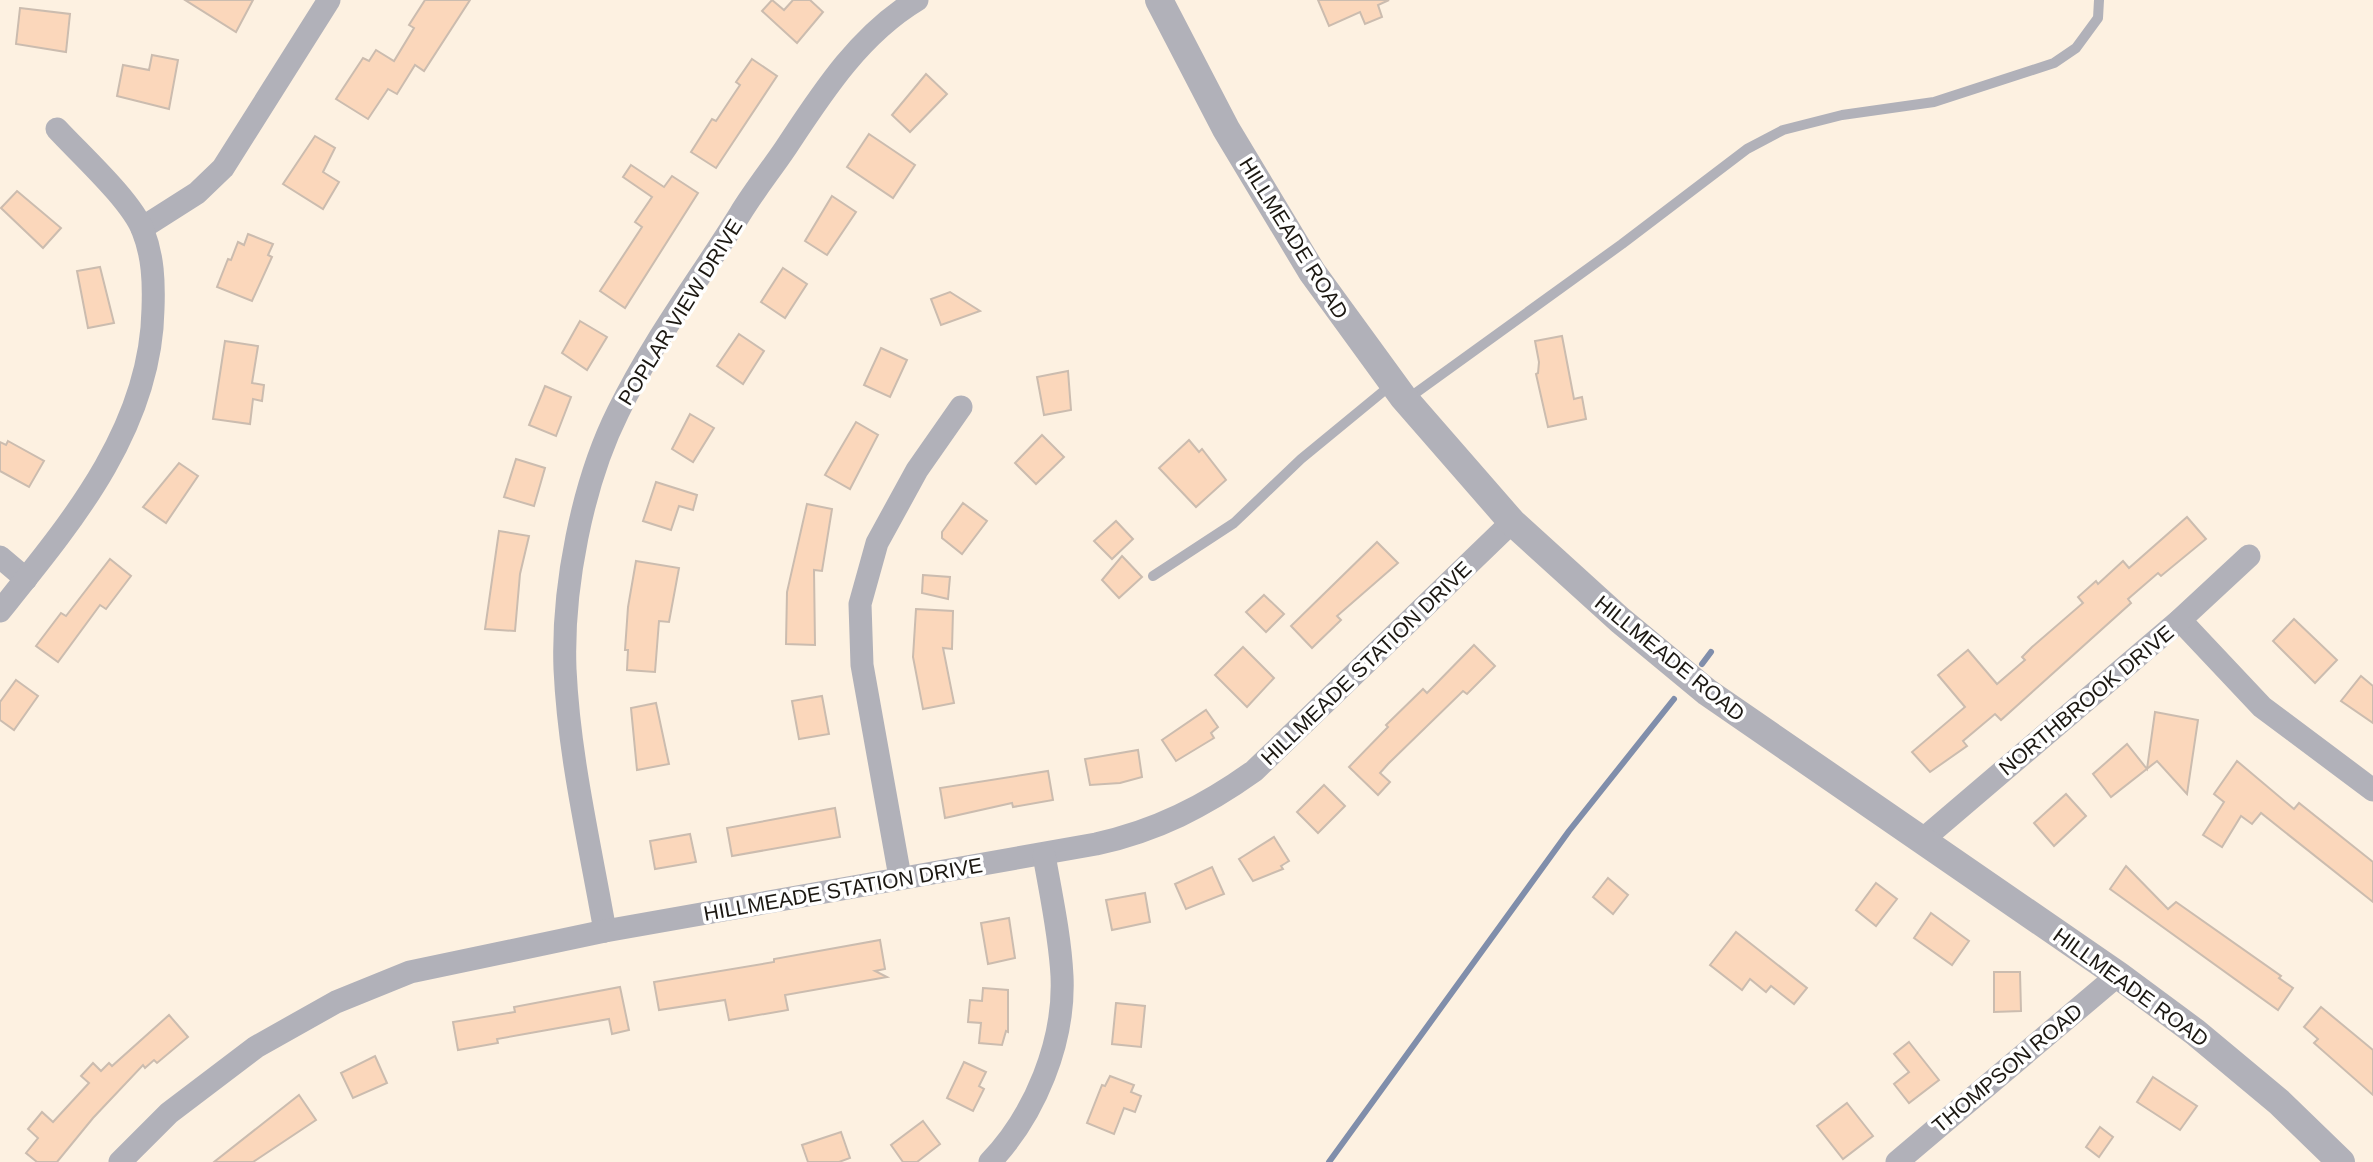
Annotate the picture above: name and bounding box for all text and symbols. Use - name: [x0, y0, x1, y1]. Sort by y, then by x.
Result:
- street label: HILLMEADE ROAD: [1235, 153, 1353, 323]
- street label: POPLAR VIEW DRIVE: [613, 215, 747, 409]
- street label: HILLMEADE STATION DRIVE: [1256, 557, 1476, 769]
- street label: HILLMEADE ROAD: [1591, 591, 1749, 725]
- street label: NORTHBROOK DRIVE: [1994, 620, 2178, 780]
- street label: HILLMEADE STATION DRIVE: [702, 853, 984, 925]
- street label: HILLMEADE ROAD: [2049, 923, 2213, 1051]
- street label: THOMPSON ROAD: [1928, 999, 2086, 1137]

